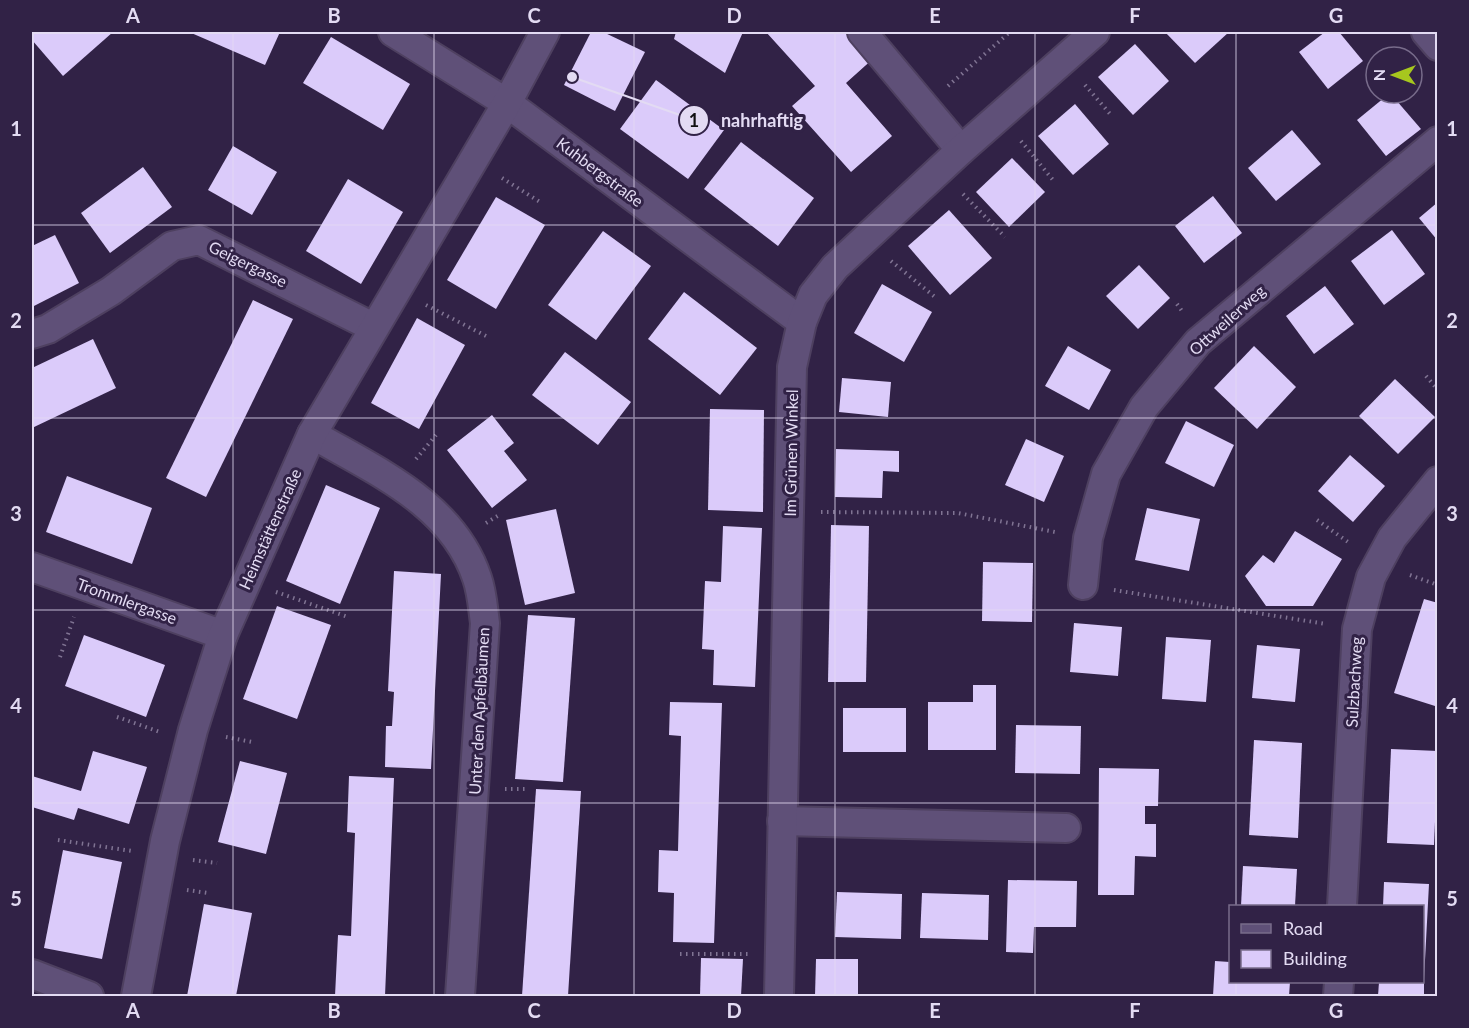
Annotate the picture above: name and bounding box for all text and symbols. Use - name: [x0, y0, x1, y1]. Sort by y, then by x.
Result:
- text: A: [125, 3, 140, 27]
- text: B: [327, 3, 341, 27]
- text: C: [527, 3, 541, 27]
- text: D: [726, 3, 742, 27]
- text: E: [929, 3, 941, 27]
- text: F: [1129, 3, 1141, 27]
- text: G: [1329, 3, 1343, 27]
- north arrow: [1364, 45, 1424, 105]
- text: N: [1369, 69, 1388, 81]
- callout: nahrhaftig: [679, 102, 815, 138]
- text: 1: [689, 109, 699, 131]
- text: nahrhaftig: [721, 109, 804, 131]
- text: 1: [10, 116, 22, 140]
- text: 1: [1446, 116, 1458, 140]
- street label: Kuhbergstraße: [553, 133, 647, 210]
- street label: Geigergasse: [206, 236, 290, 291]
- street label: Ottweilerweg: [1185, 281, 1269, 359]
- text: 2: [10, 308, 22, 332]
- text: 2: [1446, 308, 1458, 332]
- street label: Im Grünen Winkel: [780, 389, 801, 517]
- street label: Heimstättenstraße: [234, 465, 305, 592]
- text: 3: [10, 501, 22, 525]
- text: 3: [1446, 501, 1458, 525]
- street label: Trommlergasse: [75, 574, 180, 627]
- street label: Unter den Apfelbäumen: [465, 627, 492, 795]
- street label: Sulzbachweg: [1342, 636, 1365, 728]
- text: 4: [10, 693, 22, 717]
- text: 4: [1446, 693, 1458, 717]
- text: 5: [10, 886, 22, 910]
- text: 5: [1446, 886, 1458, 910]
- legend: [1229, 905, 1424, 983]
- text: Road: [1283, 917, 1323, 939]
- text: Building: [1283, 947, 1347, 969]
- text: A: [125, 998, 140, 1022]
- text: B: [327, 998, 341, 1022]
- text: C: [527, 998, 541, 1022]
- text: D: [726, 998, 742, 1022]
- text: E: [929, 998, 941, 1022]
- text: F: [1129, 998, 1141, 1022]
- text: G: [1329, 998, 1343, 1022]

